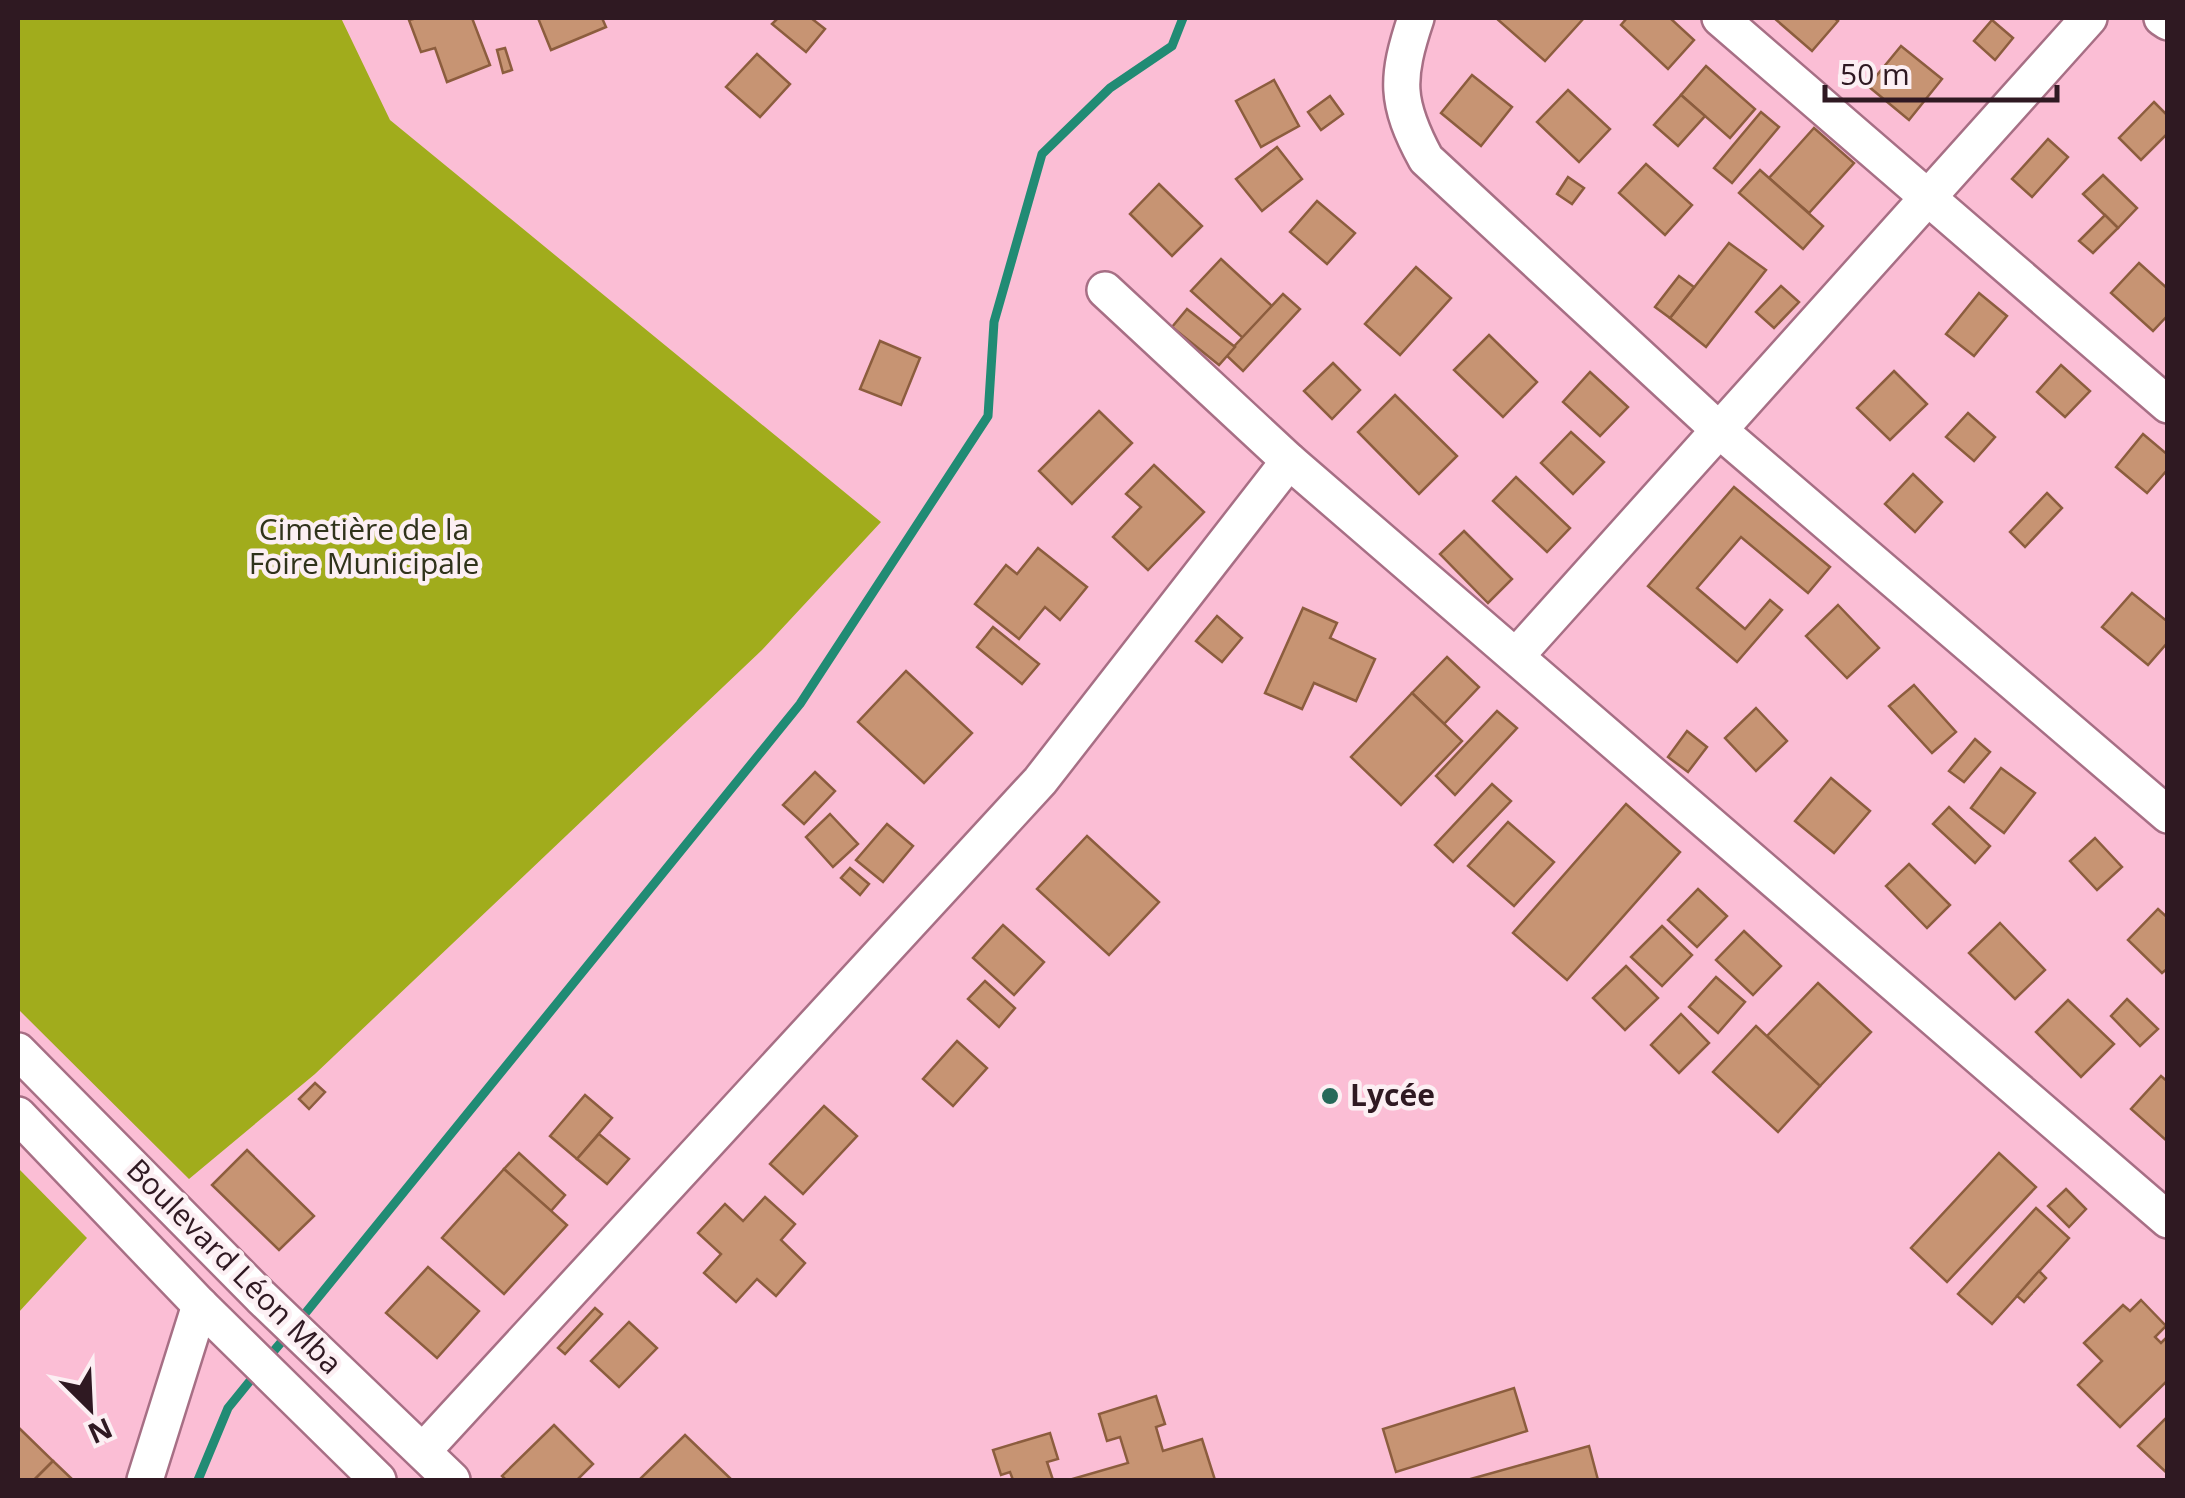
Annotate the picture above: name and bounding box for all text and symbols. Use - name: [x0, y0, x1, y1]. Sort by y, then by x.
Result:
- scale bar: [1825, 40, 2058, 102]
- text: 50 m: [1840, 53, 1910, 94]
- park label: Cimetière de la Foire Municipale: [249, 508, 479, 583]
- place label: Lycée: [1350, 1074, 1435, 1115]
- marker: Lycée: [1319, 1085, 1341, 1107]
- street label: Boulevard Léon Mba: [118, 1149, 352, 1383]
- north arrow: [40, 1358, 140, 1458]
- text: N: [82, 1410, 119, 1454]

